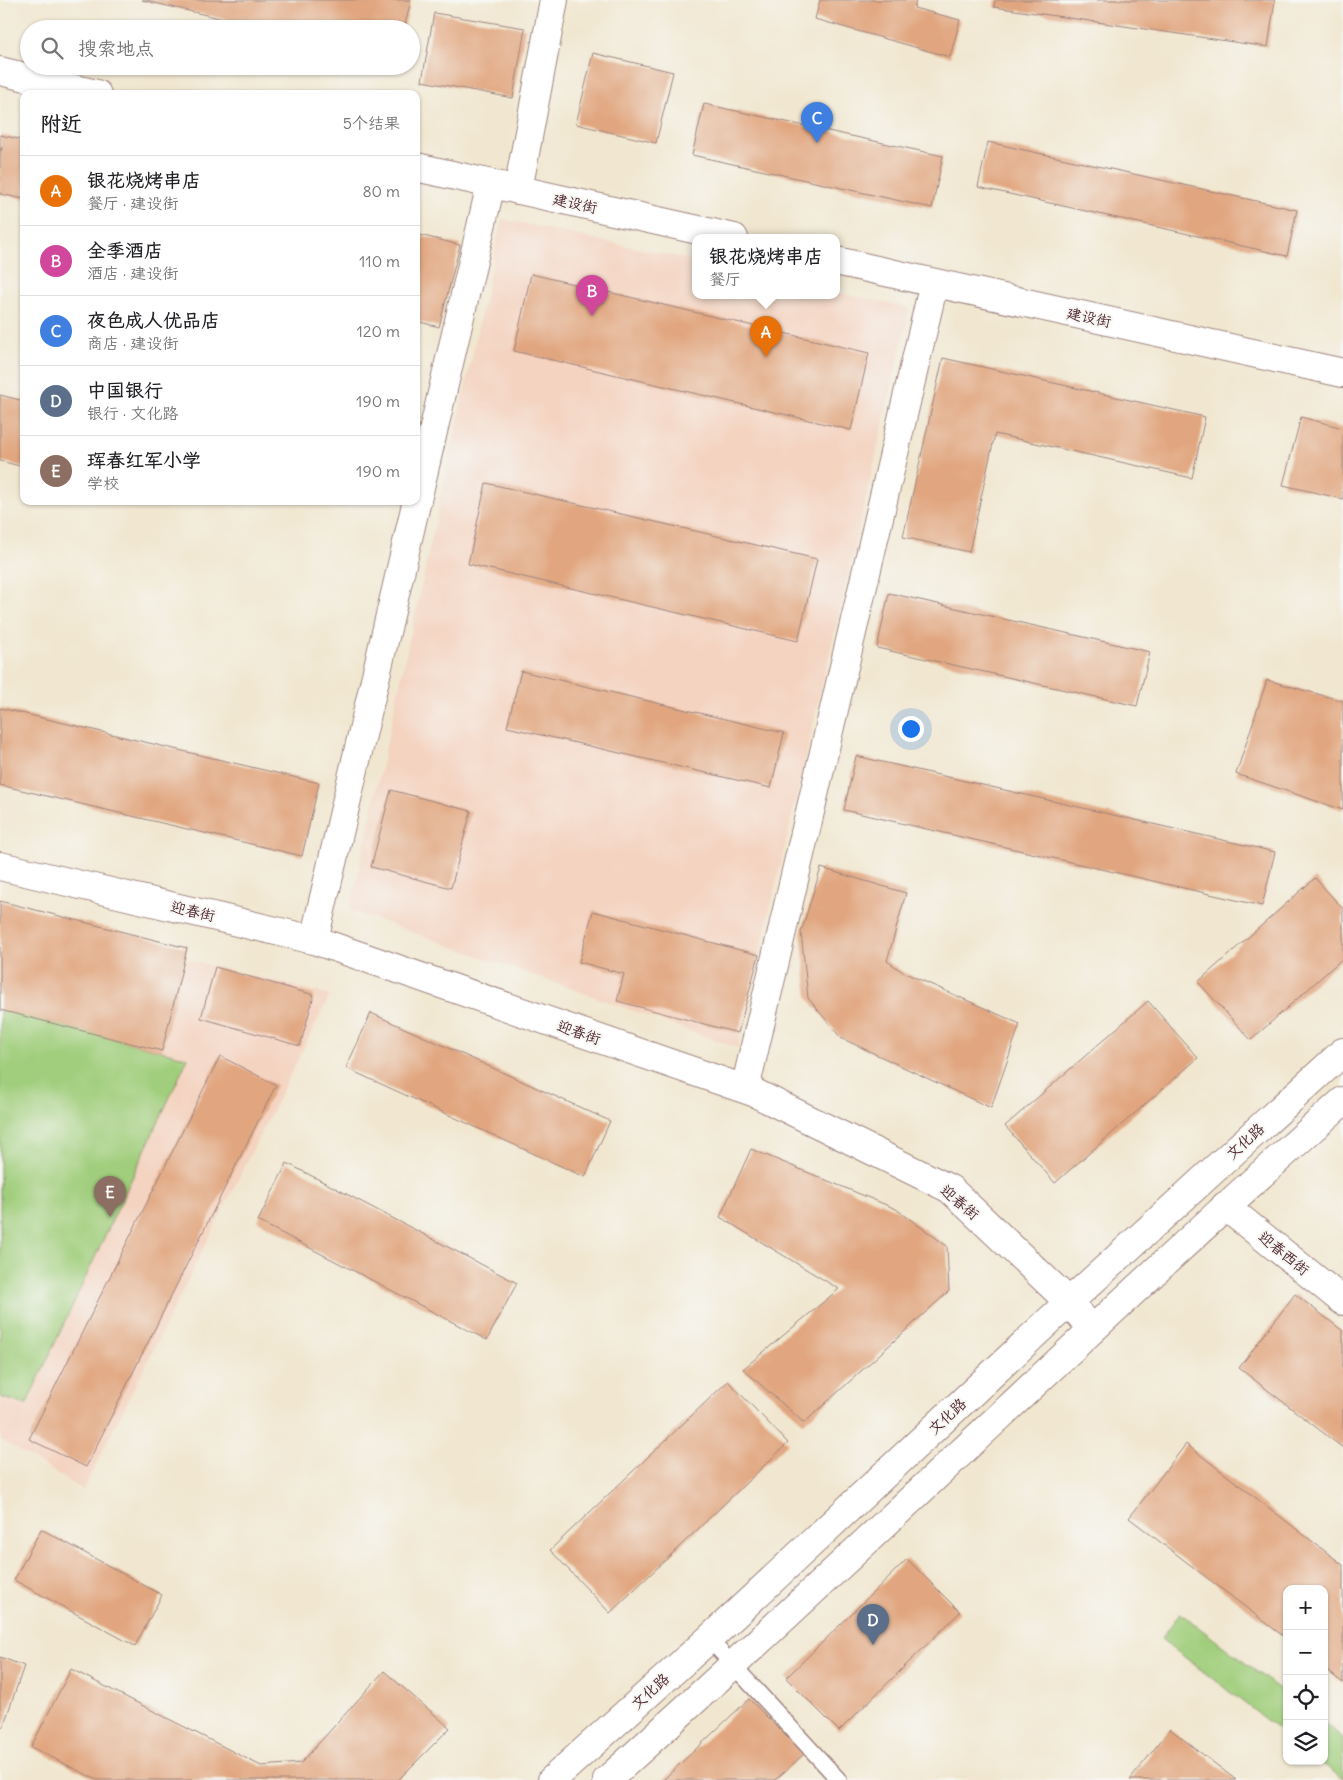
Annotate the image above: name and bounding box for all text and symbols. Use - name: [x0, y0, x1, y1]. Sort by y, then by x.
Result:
- search box: [20, 20, 420, 75]
- icon: search: [38, 34, 66, 62]
- text: 搜索地点: [78, 36, 154, 60]
- pin: C: [801, 102, 833, 143]
- text: 附近: [40, 110, 82, 137]
- text: 5个结果: [343, 113, 400, 133]
- text: 银花烧烤串店: [87, 168, 201, 192]
- text: A: [51, 181, 61, 201]
- text: 80 m: [362, 181, 400, 201]
- street label: 建设街: [551, 189, 599, 217]
- text: 餐厅 · 建设街: [87, 193, 178, 213]
- popup: [692, 234, 840, 299]
- text: 全季酒店: [87, 238, 163, 262]
- text: 银花烧烤串店: [709, 244, 823, 268]
- text: B: [51, 251, 61, 271]
- text: 110 m: [359, 251, 400, 271]
- text: 酒店 · 建设街: [87, 263, 178, 283]
- text: 餐厅: [709, 269, 741, 289]
- pin: B: [576, 275, 608, 316]
- street label: 建设街: [1065, 303, 1113, 331]
- text: 夜色成人优品店: [87, 308, 220, 332]
- pin: A: [750, 316, 782, 357]
- text: C: [51, 321, 61, 341]
- text: 120 m: [357, 321, 400, 341]
- text: 商店 · 建设街: [87, 333, 178, 353]
- text: 中国银行: [87, 378, 163, 402]
- text: D: [50, 391, 62, 411]
- text: 190 m: [356, 391, 400, 411]
- text: 银行 · 文化路: [87, 403, 178, 423]
- text: 珲春红军小学: [87, 448, 201, 472]
- text: E: [51, 461, 61, 481]
- text: 190 m: [356, 461, 400, 481]
- text: 学校: [87, 473, 119, 493]
- your location: [898, 716, 924, 742]
- street label: 迎春街: [169, 897, 217, 925]
- street label: 迎春街: [555, 1016, 603, 1048]
- street label: 文化路: [1222, 1119, 1268, 1163]
- pin: E: [94, 1176, 126, 1217]
- street label: 迎春街: [937, 1180, 983, 1224]
- street label: 迎春西街: [1255, 1227, 1313, 1279]
- street label: 文化路: [924, 1394, 970, 1438]
- map controls: [1283, 1585, 1328, 1765]
- button: +: [1283, 1585, 1328, 1630]
- pin: D: [857, 1604, 889, 1645]
- button: −: [1283, 1630, 1328, 1675]
- street label: 文化路: [627, 1669, 673, 1713]
- button: locate: [1283, 1675, 1328, 1720]
- button: layers: [1283, 1720, 1328, 1765]

